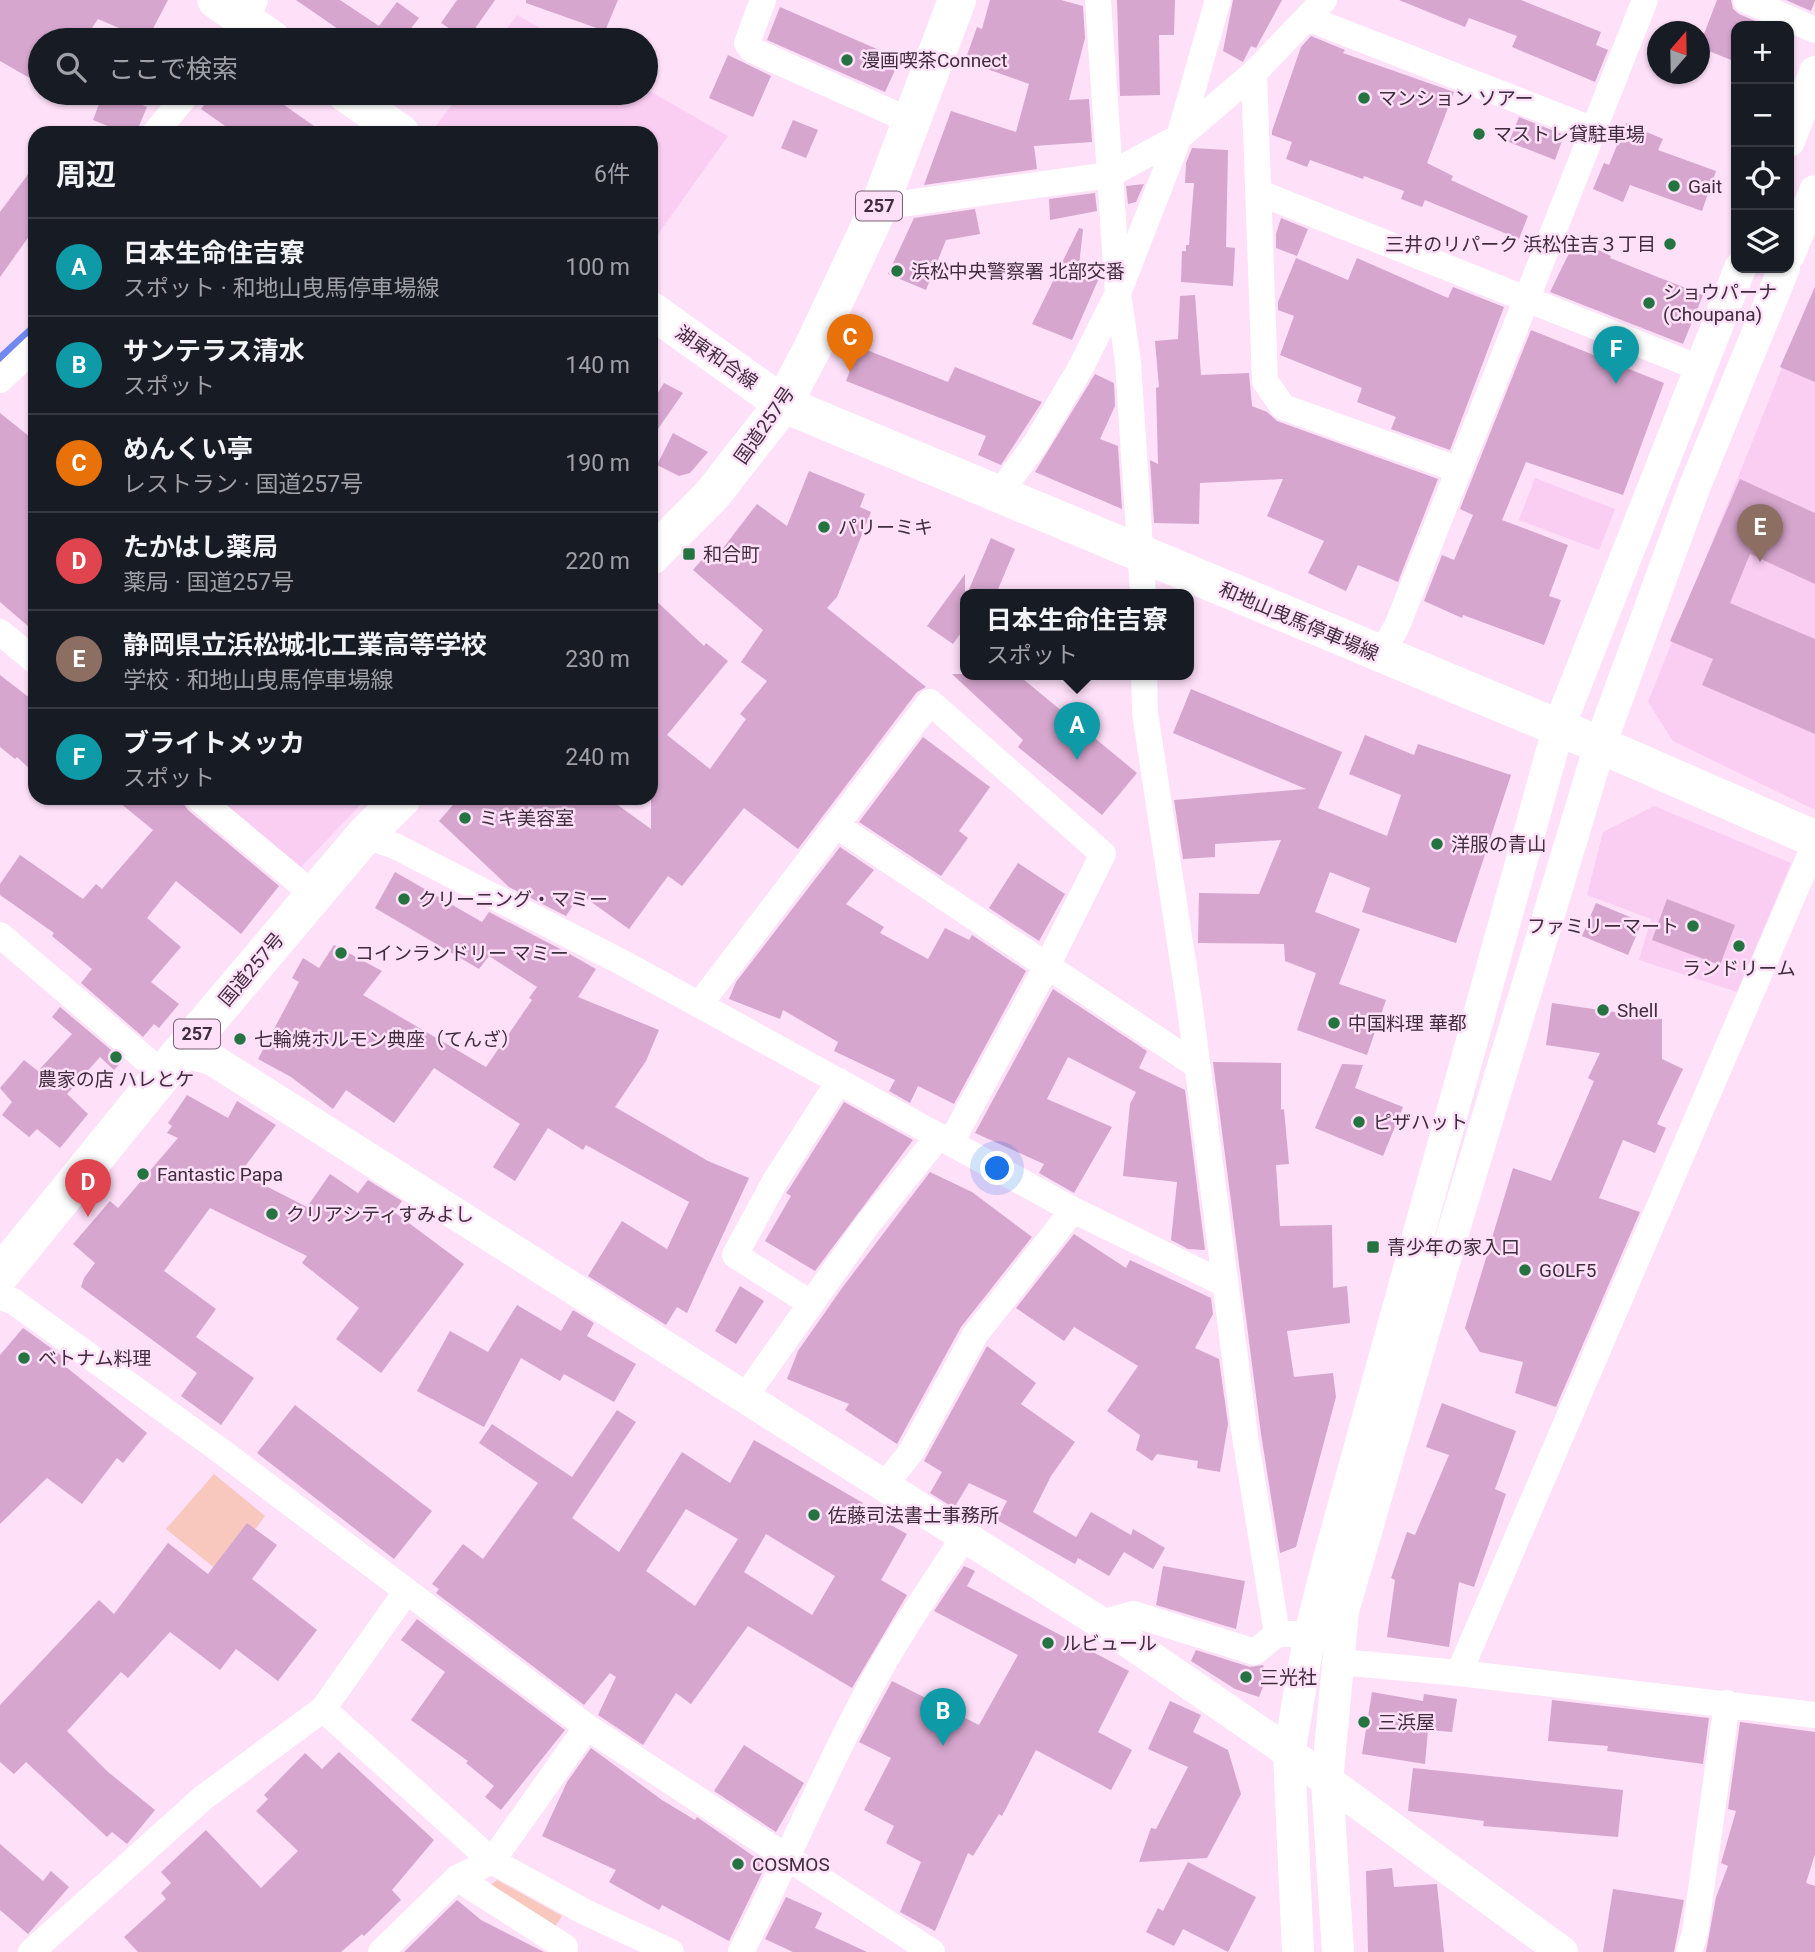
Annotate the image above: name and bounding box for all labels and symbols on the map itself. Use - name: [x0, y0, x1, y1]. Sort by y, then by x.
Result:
- north arrow: [1647, 21, 1710, 84]
- place label: 漫画喫茶Connect: [861, 49, 1007, 72]
- marker: 漫画喫茶Connect: [839, 52, 855, 68]
- place label: マンション ソアー: [1378, 87, 1534, 110]
- marker: マンション ソアー: [1356, 90, 1372, 106]
- place label: マストレ貸駐車場: [1493, 123, 1645, 146]
- marker: マストレ貸駐車場: [1471, 126, 1487, 142]
- place label: Gait: [1688, 175, 1722, 198]
- marker: Gait: [1666, 178, 1682, 194]
- road number: 257: [856, 191, 902, 220]
- place label: 三井のリパーク 浜松住吉３丁目: [1385, 233, 1656, 256]
- marker: 三井のリパーク 浜松住吉３丁目: [1662, 236, 1678, 252]
- place label: 浜松中央警察署 北部交番: [911, 260, 1125, 283]
- marker: 浜松中央警察署 北部交番: [889, 263, 905, 279]
- place label: ショウパーナ (Choupana): [1663, 281, 1777, 326]
- marker: ショウパーナ (Choupana): [1641, 295, 1657, 311]
- pin: C: [827, 314, 873, 372]
- street label: 湖東和合線: [671, 321, 762, 394]
- pin: F: [1593, 326, 1639, 384]
- street label: 国道257号: [729, 382, 799, 468]
- pin: E: [1737, 504, 1783, 562]
- place label: パリーミキ: [838, 516, 933, 539]
- marker: パリーミキ: [816, 519, 832, 535]
- place label: 和合町: [703, 543, 760, 566]
- marker: 和合町: [681, 546, 697, 562]
- street label: 和地山曳馬停車場線: [1216, 577, 1382, 665]
- pin: A: [1054, 702, 1100, 760]
- place label: ミキ美容室: [479, 807, 574, 830]
- marker: ミキ美容室: [457, 810, 473, 826]
- place label: 洋服の青山: [1451, 833, 1546, 856]
- marker: 洋服の青山: [1429, 836, 1445, 852]
- place label: クリーニング・マミー: [418, 888, 608, 911]
- marker: クリーニング・マミー: [396, 891, 412, 907]
- place label: ファミリーマート: [1527, 915, 1679, 938]
- marker: ファミリーマート: [1685, 918, 1701, 934]
- street label: 国道257号: [214, 928, 289, 1011]
- marker: ランドリーム: [1731, 938, 1747, 954]
- place label: コインランドリー マミー: [355, 942, 569, 965]
- marker: コインランドリー マミー: [333, 945, 349, 961]
- place label: ランドリーム: [1682, 957, 1796, 980]
- place label: Shell: [1617, 999, 1658, 1022]
- marker: Shell: [1595, 1002, 1611, 1018]
- place label: 中国料理 華都: [1348, 1012, 1467, 1035]
- marker: 中国料理 華都: [1326, 1015, 1342, 1031]
- road number: 257: [174, 1020, 220, 1049]
- place label: 七輪焼ホルモン典座（てんざ）: [254, 1028, 520, 1051]
- marker: 七輪焼ホルモン典座（てんざ）: [232, 1031, 248, 1047]
- marker: 農家の店 ハレとケ: [108, 1049, 124, 1065]
- place label: 農家の店 ハレとケ: [38, 1068, 194, 1091]
- place label: ピザハット: [1373, 1111, 1468, 1134]
- marker: ピザハット: [1351, 1114, 1367, 1130]
- your location: [980, 1151, 1014, 1185]
- pin: D: [65, 1159, 111, 1217]
- place label: Fantastic Papa: [157, 1163, 283, 1186]
- marker: Fantastic Papa: [135, 1166, 151, 1182]
- place label: クリアシティすみよし: [286, 1203, 474, 1226]
- marker: クリアシティすみよし: [264, 1206, 280, 1222]
- place label: 青少年の家入口: [1387, 1236, 1520, 1259]
- marker: 青少年の家入口: [1365, 1239, 1381, 1255]
- place label: GOLF5: [1539, 1259, 1596, 1282]
- marker: GOLF5: [1517, 1262, 1533, 1278]
- place label: ベトナム料理: [38, 1347, 151, 1370]
- marker: ベトナム料理: [16, 1350, 32, 1366]
- place label: 佐藤司法書士事務所: [828, 1504, 999, 1527]
- marker: 佐藤司法書士事務所: [806, 1507, 822, 1523]
- place label: ルビュール: [1062, 1632, 1157, 1655]
- marker: ルビュール: [1040, 1635, 1056, 1651]
- place label: 三光社: [1260, 1666, 1317, 1689]
- marker: 三光社: [1238, 1669, 1254, 1685]
- pin: B: [920, 1688, 966, 1746]
- place label: 三浜屋: [1378, 1711, 1435, 1734]
- marker: 三浜屋: [1356, 1714, 1372, 1730]
- place label: COSMOS: [752, 1853, 830, 1876]
- marker: COSMOS: [730, 1856, 746, 1872]

